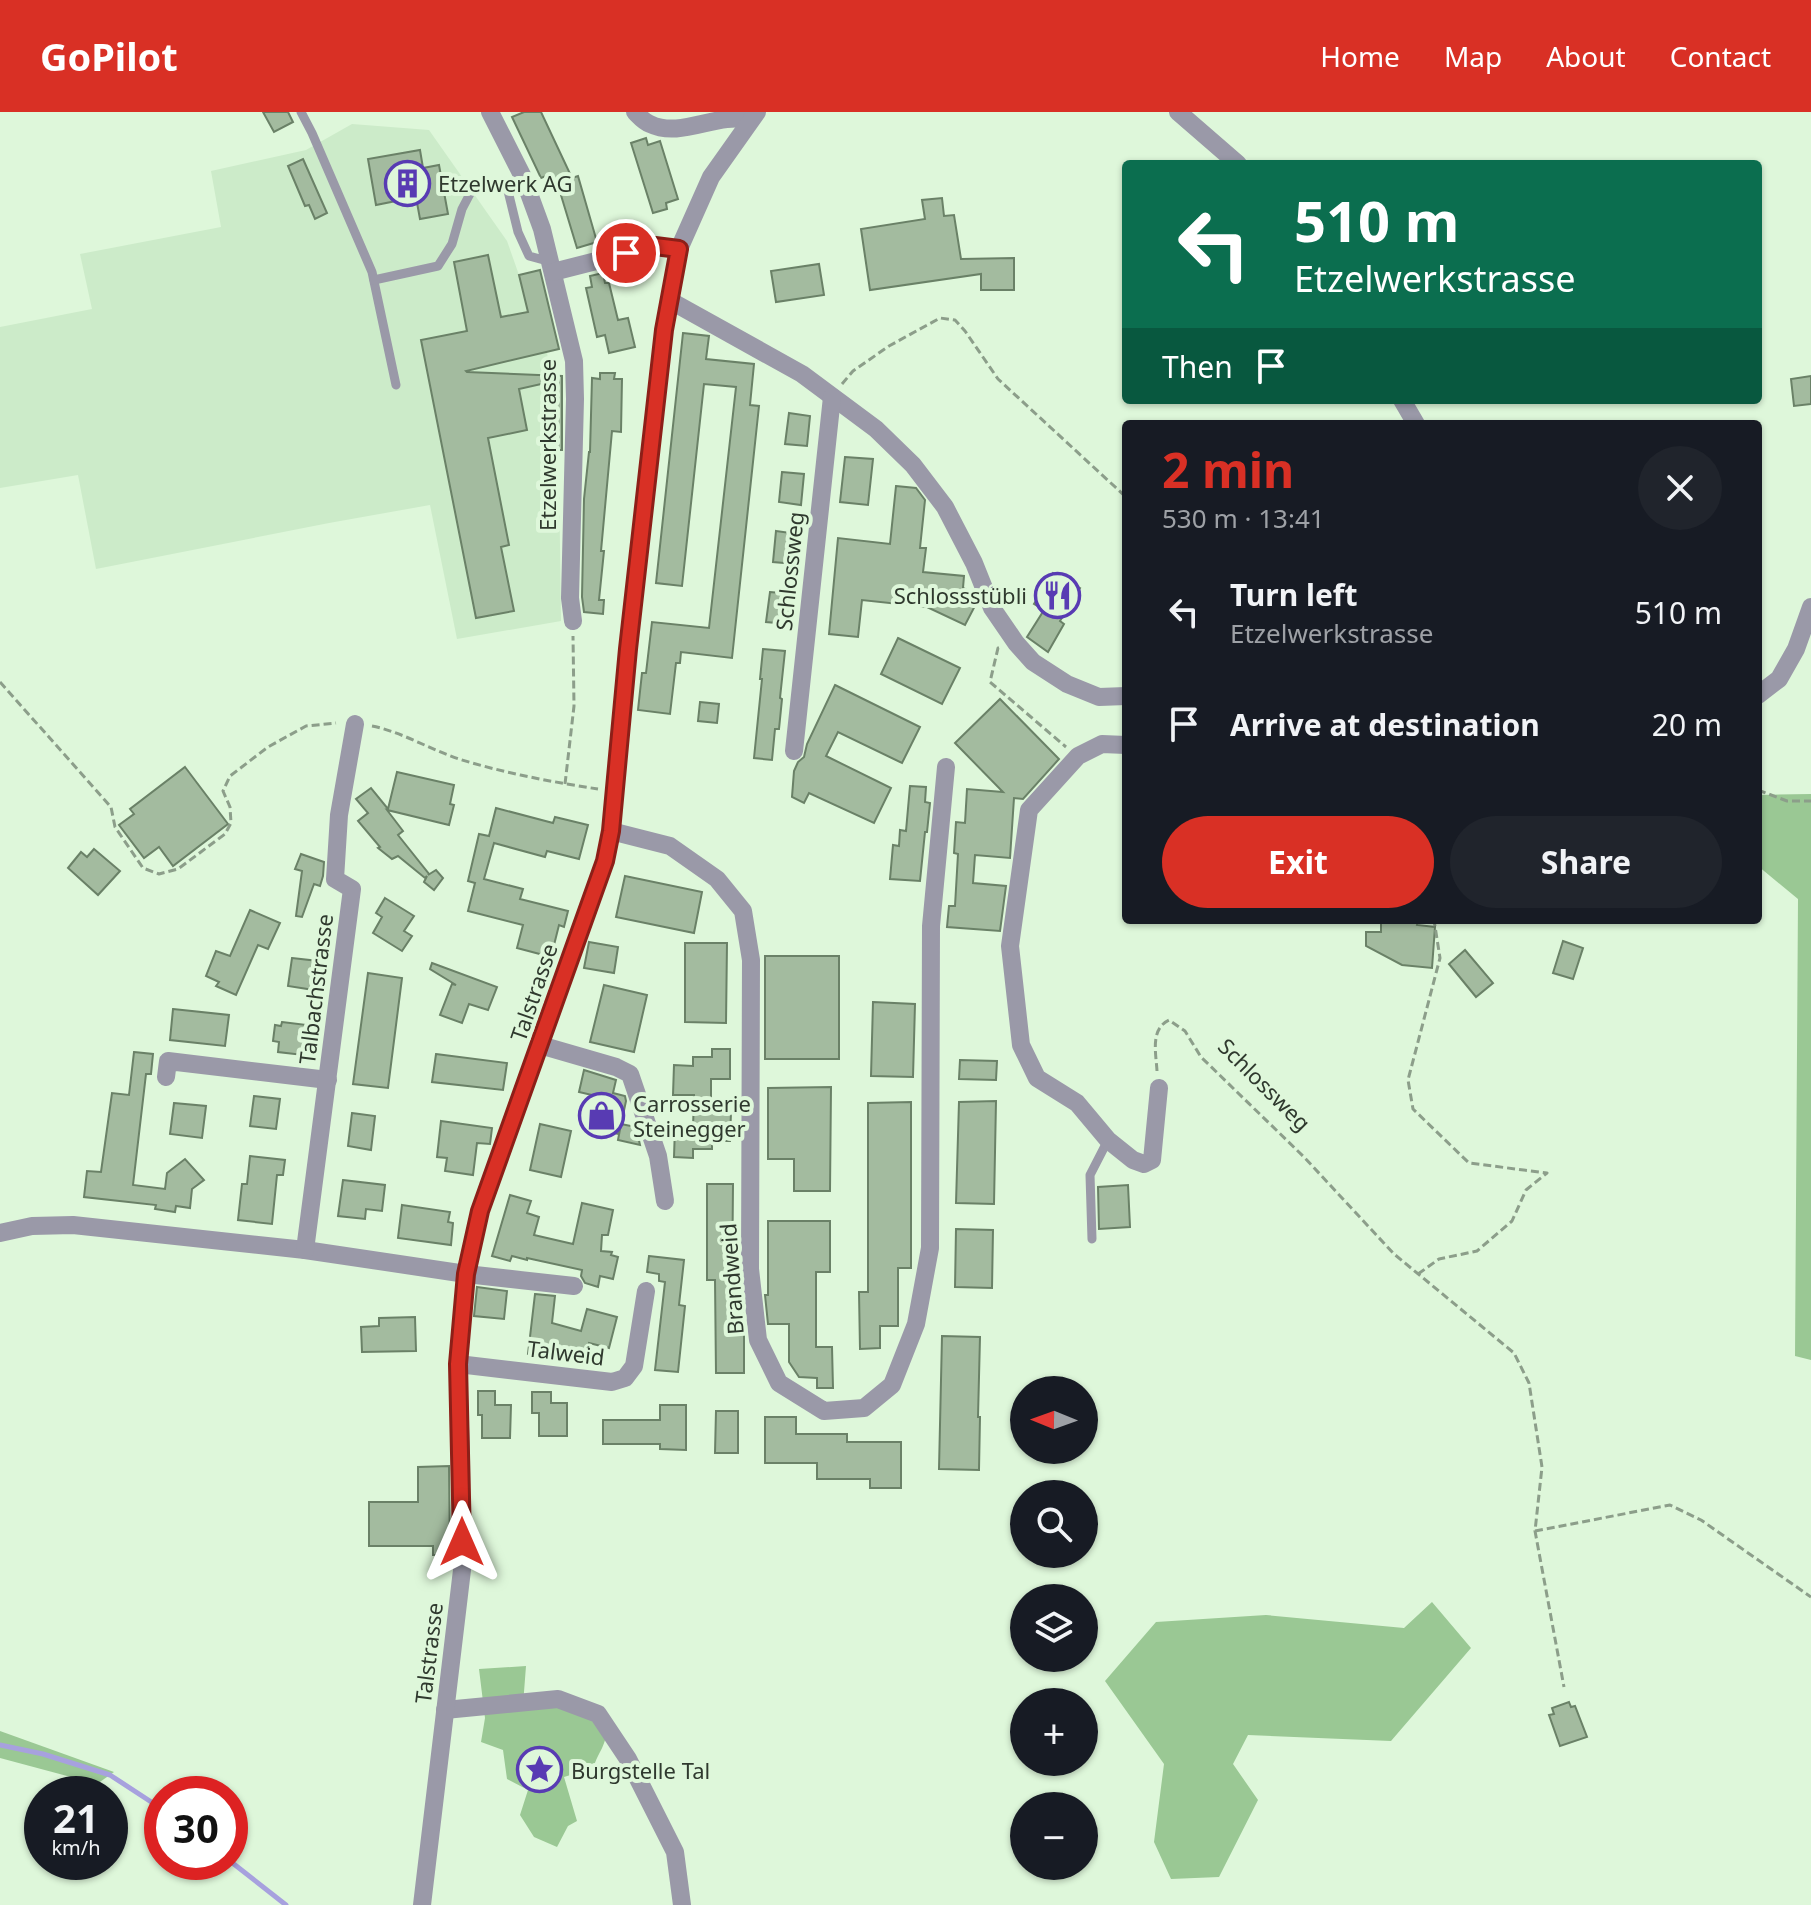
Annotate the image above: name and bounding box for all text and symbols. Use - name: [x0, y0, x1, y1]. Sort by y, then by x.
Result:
- text: GoPilot: [40, 30, 178, 82]
- text: Home: [1320, 37, 1400, 75]
- text: Map: [1444, 37, 1502, 75]
- text: About: [1546, 37, 1626, 75]
- text: Contact: [1670, 37, 1771, 75]
- building icon: Etzelwerk AG: [383, 159, 431, 207]
- place label: Etzelwerk AG: [438, 168, 573, 198]
- text: 510 m: [1294, 182, 1459, 258]
- icon: left: [1162, 192, 1266, 296]
- pin: [592, 219, 660, 287]
- icon: arrive: [604, 231, 648, 275]
- text: Etzelwerkstrasse: [1294, 254, 1576, 303]
- icon: arrive: [1249, 344, 1293, 388]
- text: Then: [1162, 346, 1233, 387]
- street label: Etzelwerkstrasse: [532, 359, 562, 531]
- text: 2 min: [1162, 437, 1294, 502]
- button: close: [1638, 446, 1722, 530]
- text: 530 m · 13:41: [1162, 500, 1325, 536]
- street label: Schlossweg: [768, 510, 810, 632]
- restaurant icon: Schlossstübli: [1034, 571, 1082, 619]
- text: Turn left: [1230, 574, 1358, 615]
- place label: Schlossstübli: [894, 580, 1027, 610]
- icon: left: [1162, 590, 1206, 634]
- text: 510 m: [1635, 592, 1722, 633]
- text: Etzelwerkstrasse: [1230, 615, 1433, 651]
- icon: arrive: [1162, 702, 1206, 746]
- text: Arrive at destination: [1230, 704, 1540, 745]
- text: 20 m: [1652, 704, 1722, 745]
- button: Exit: [1162, 816, 1434, 908]
- button: Share: [1450, 816, 1722, 908]
- street label: Talbachstrasse: [291, 912, 339, 1066]
- street label: Talstrasse: [502, 939, 564, 1045]
- street label: Schlossweg: [1212, 1031, 1318, 1137]
- place label: Carrosserie Steinegger: [633, 1088, 751, 1143]
- shop icon: Carrosserie Steinegger: [578, 1092, 626, 1140]
- street label: Brandweid: [712, 1222, 750, 1336]
- street label: Talweid: [526, 1332, 606, 1372]
- north arrow: [1010, 1376, 1098, 1464]
- map controls: [1010, 1376, 1098, 1880]
- button: search: [1010, 1480, 1098, 1568]
- position arrow: [420, 1500, 504, 1584]
- button: layers: [1010, 1584, 1098, 1672]
- street label: Talstrasse: [407, 1601, 449, 1705]
- button: +: [1010, 1688, 1098, 1776]
- place icon: Burgstelle Tal: [516, 1746, 564, 1794]
- place label: Burgstelle Tal: [571, 1755, 710, 1785]
- speed limit sign: 30: [144, 1776, 248, 1880]
- text: 21: [53, 1790, 99, 1845]
- button: −: [1010, 1792, 1098, 1880]
- text: km/h: [51, 1834, 101, 1861]

